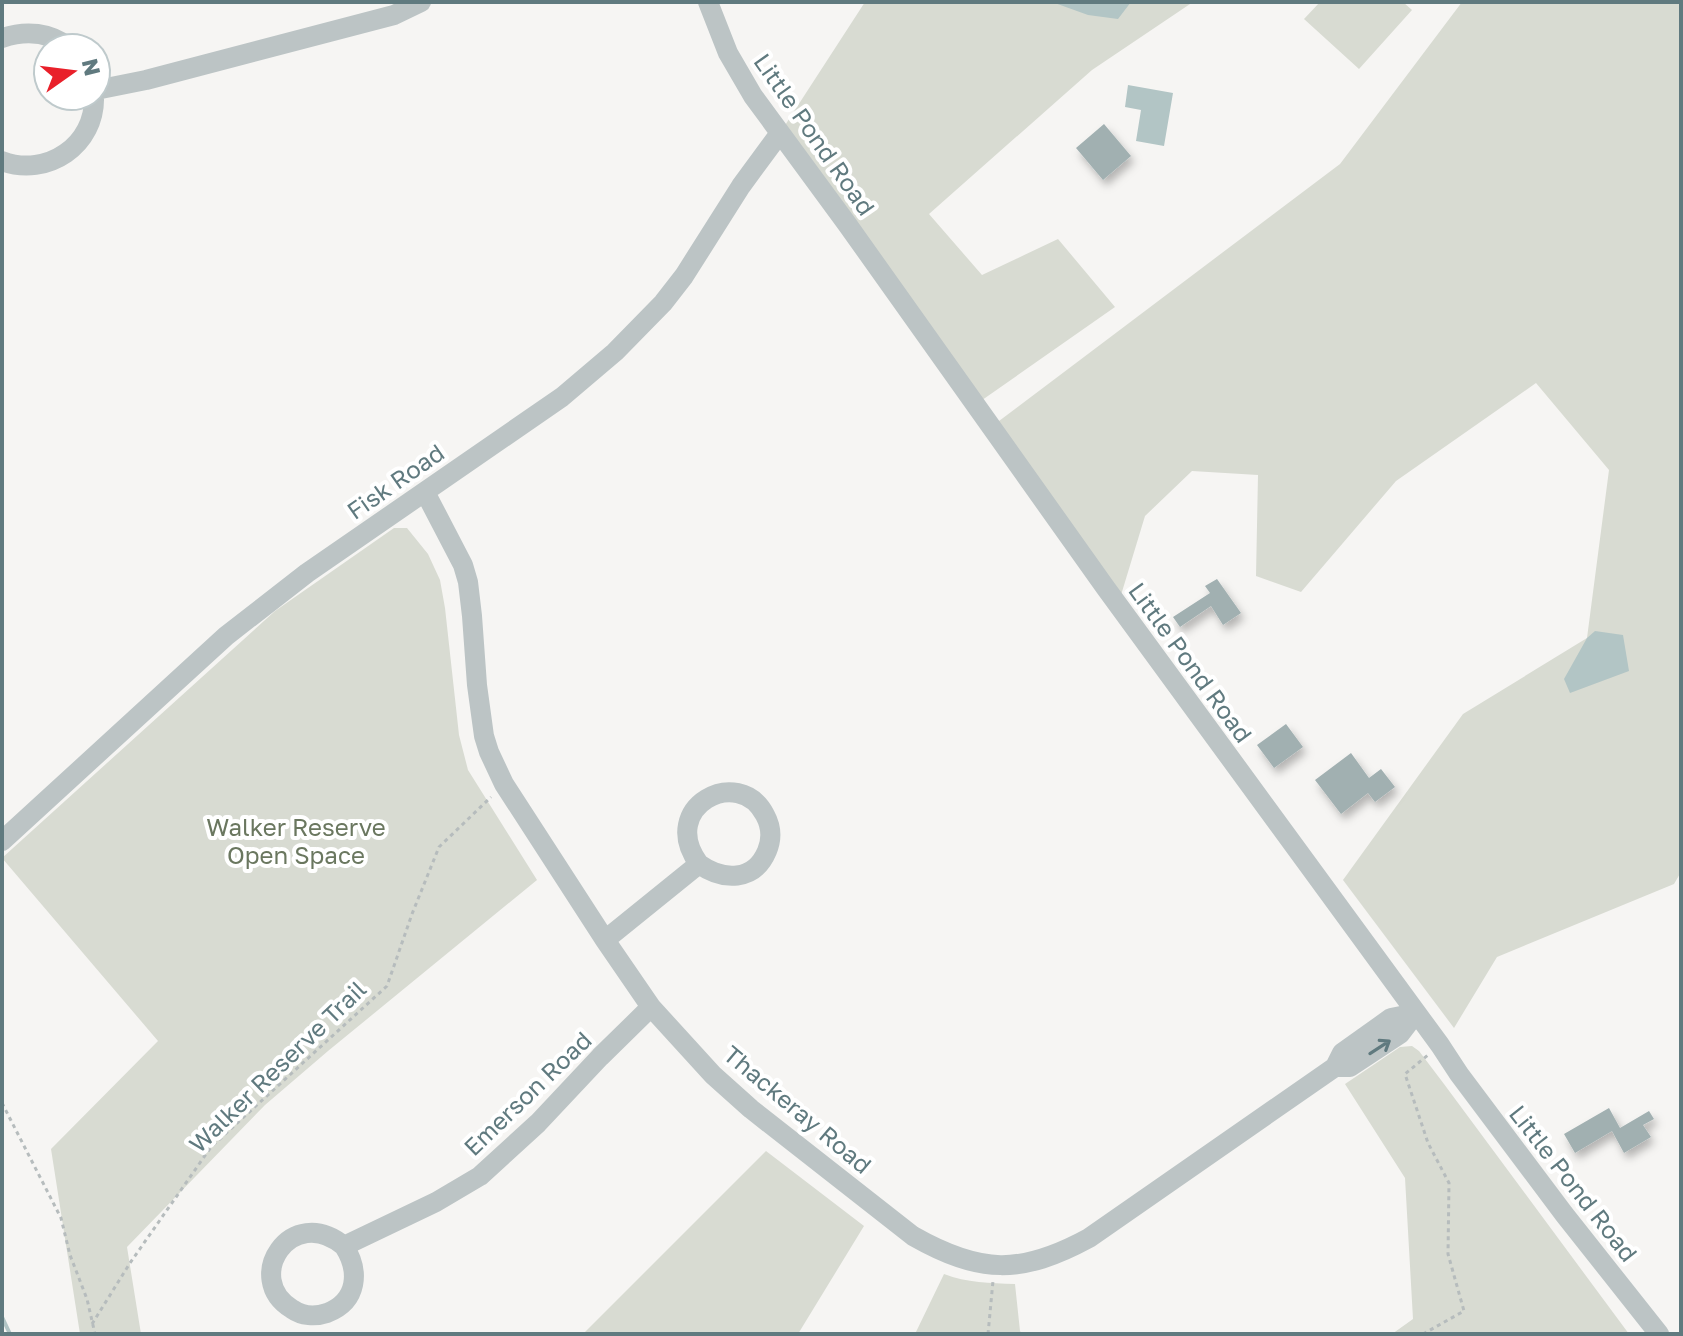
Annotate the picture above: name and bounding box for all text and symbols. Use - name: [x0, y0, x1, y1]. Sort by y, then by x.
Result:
- north arrow: [32, 32, 112, 112]
- street label: Little Pond Road: [748, 48, 882, 220]
- text: N: [77, 56, 107, 78]
- street label: Fisk Road: [341, 437, 449, 525]
- street label: Little Pond Road: [1123, 576, 1259, 748]
- park label: Walker Reserve Open Space: [206, 812, 386, 869]
- street label: Walker Reserve Trail: [182, 974, 372, 1158]
- street label: Emerson Road: [457, 1025, 597, 1161]
- street label: Thackeray Road: [718, 1039, 878, 1179]
- one-way arrow: [1368, 1039, 1391, 1055]
- street label: Little Pond Road: [1504, 1099, 1644, 1267]

